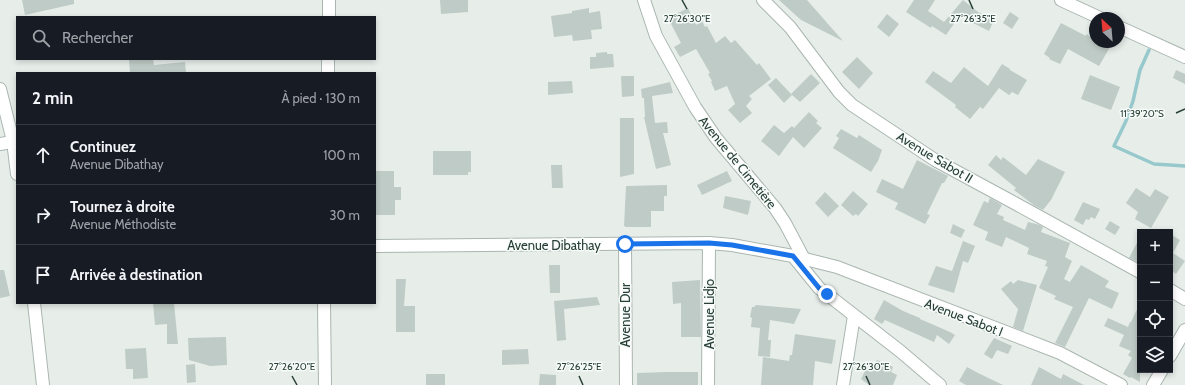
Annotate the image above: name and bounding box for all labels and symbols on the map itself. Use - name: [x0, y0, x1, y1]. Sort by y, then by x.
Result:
- text: 27°26'30"E: [664, 12, 711, 25]
- text: 27°26'35"E: [950, 12, 996, 25]
- north arrow: [1089, 12, 1125, 48]
- text: 11°39'20"S: [1120, 107, 1164, 120]
- street label: Avenue de Cimetière: [696, 112, 780, 212]
- street label: Avenue Sabot II: [894, 128, 976, 186]
- route start: [616, 235, 634, 253]
- street label: Avenue Dibathay: [507, 237, 601, 253]
- street label: Avenue Lidjo: [701, 279, 718, 349]
- street label: Avenue Dur: [617, 282, 633, 347]
- route end: [818, 285, 836, 303]
- street label: Avenue Sabot I: [922, 295, 1006, 339]
- text: 27°26'20"E: [269, 360, 316, 373]
- text: 27°26'25"E: [556, 360, 602, 373]
- text: 27°26'30"E: [843, 360, 890, 373]

